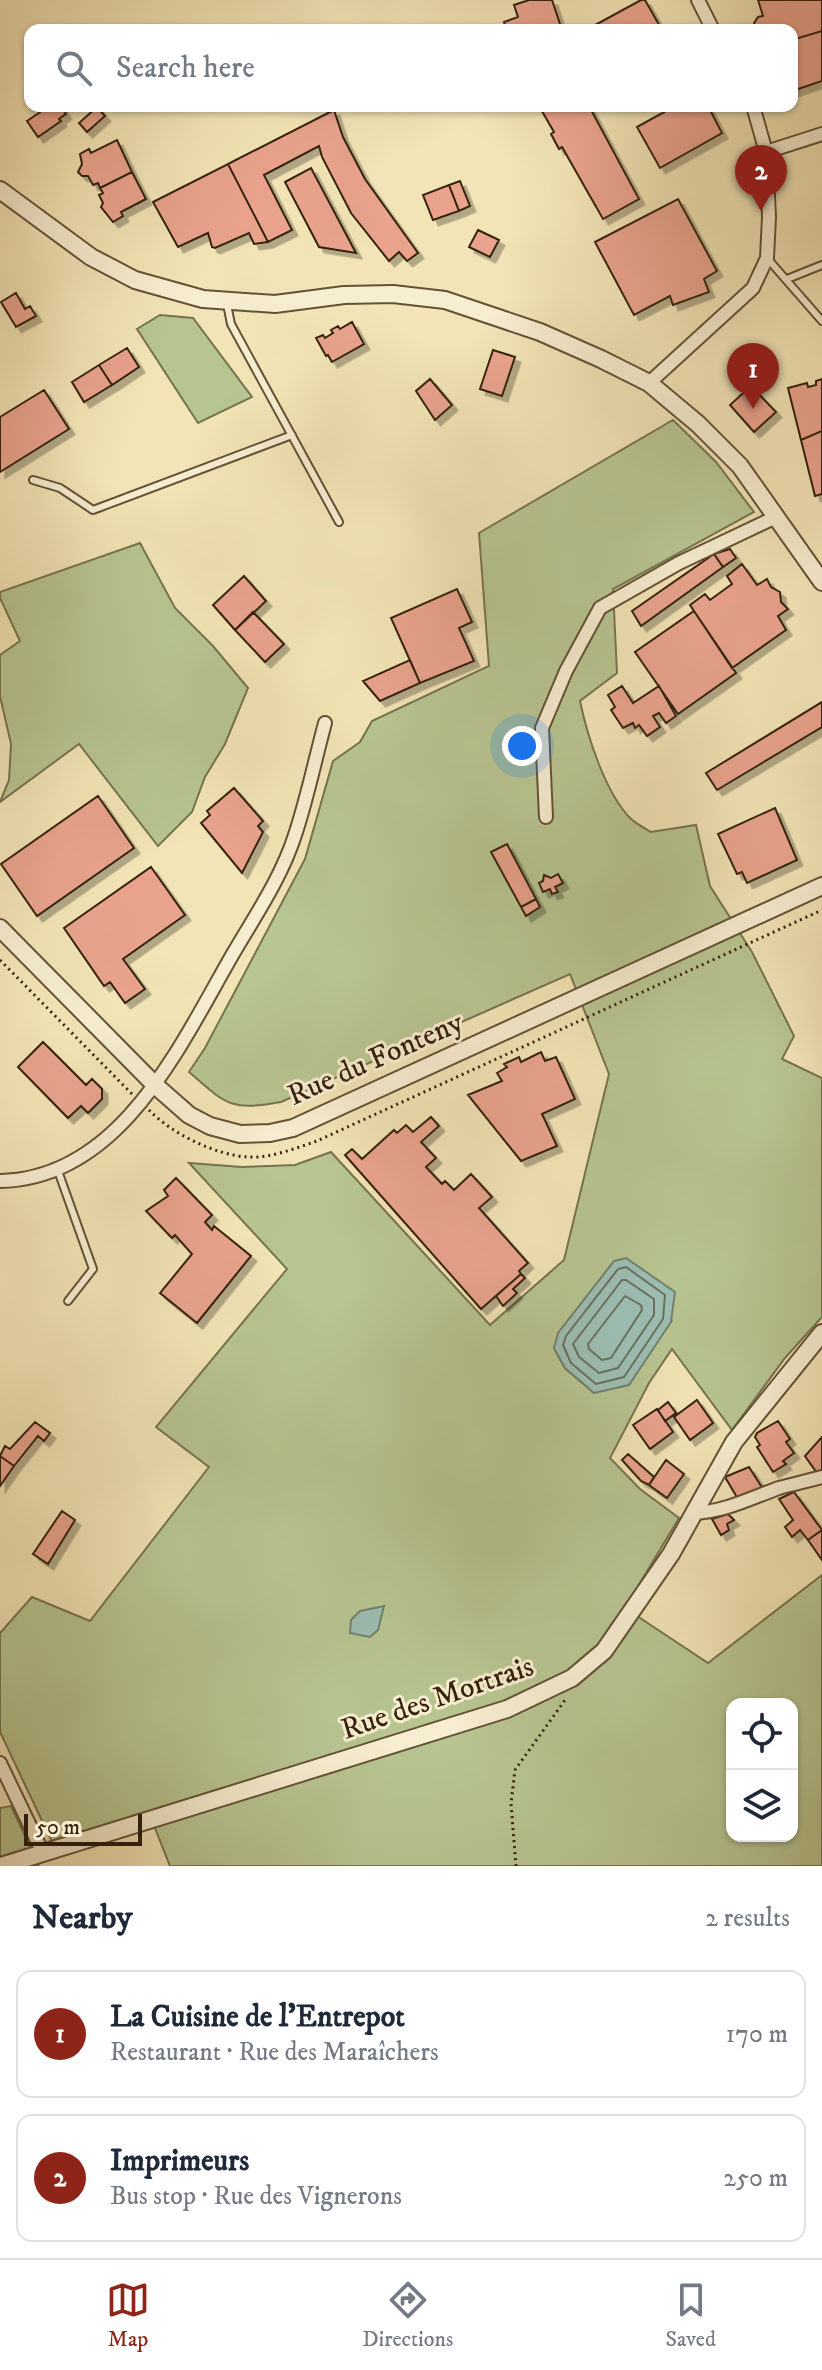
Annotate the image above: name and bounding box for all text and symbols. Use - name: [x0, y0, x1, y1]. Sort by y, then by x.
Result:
- search box: [24, 24, 798, 112]
- icon: search: [52, 46, 96, 90]
- text: Search here: [116, 50, 255, 87]
- pin: 2: [735, 145, 787, 211]
- pin: 1: [727, 343, 779, 409]
- your location: [502, 726, 542, 766]
- street label: Rue du Fonteny: [282, 1004, 470, 1115]
- street label: Rue des Mortrais: [336, 1648, 539, 1749]
- map controls: [726, 1698, 798, 1842]
- button: locate: [726, 1698, 798, 1770]
- button: layers: [726, 1770, 798, 1842]
- scale bar: [24, 1810, 142, 1846]
- text: 50 m: [36, 1814, 80, 1841]
- text: Nearby: [32, 1897, 133, 1939]
- text: 2 results: [705, 1902, 790, 1935]
- text: La Cuisine de l'Entrepot: [110, 1999, 405, 2036]
- text: 1: [55, 2018, 65, 2051]
- text: 170 m: [726, 2018, 788, 2051]
- text: Restaurant · Rue des Maraîchers: [110, 2036, 439, 2069]
- text: Imprimeurs: [110, 2143, 249, 2180]
- text: 2: [54, 2162, 66, 2195]
- text: 250 m: [723, 2162, 788, 2195]
- text: Bus stop · Rue des Vignerons: [110, 2180, 402, 2213]
- tab: Map: [106, 2278, 150, 2353]
- tab: Directions: [362, 2278, 453, 2353]
- tab: Saved: [665, 2278, 716, 2353]

